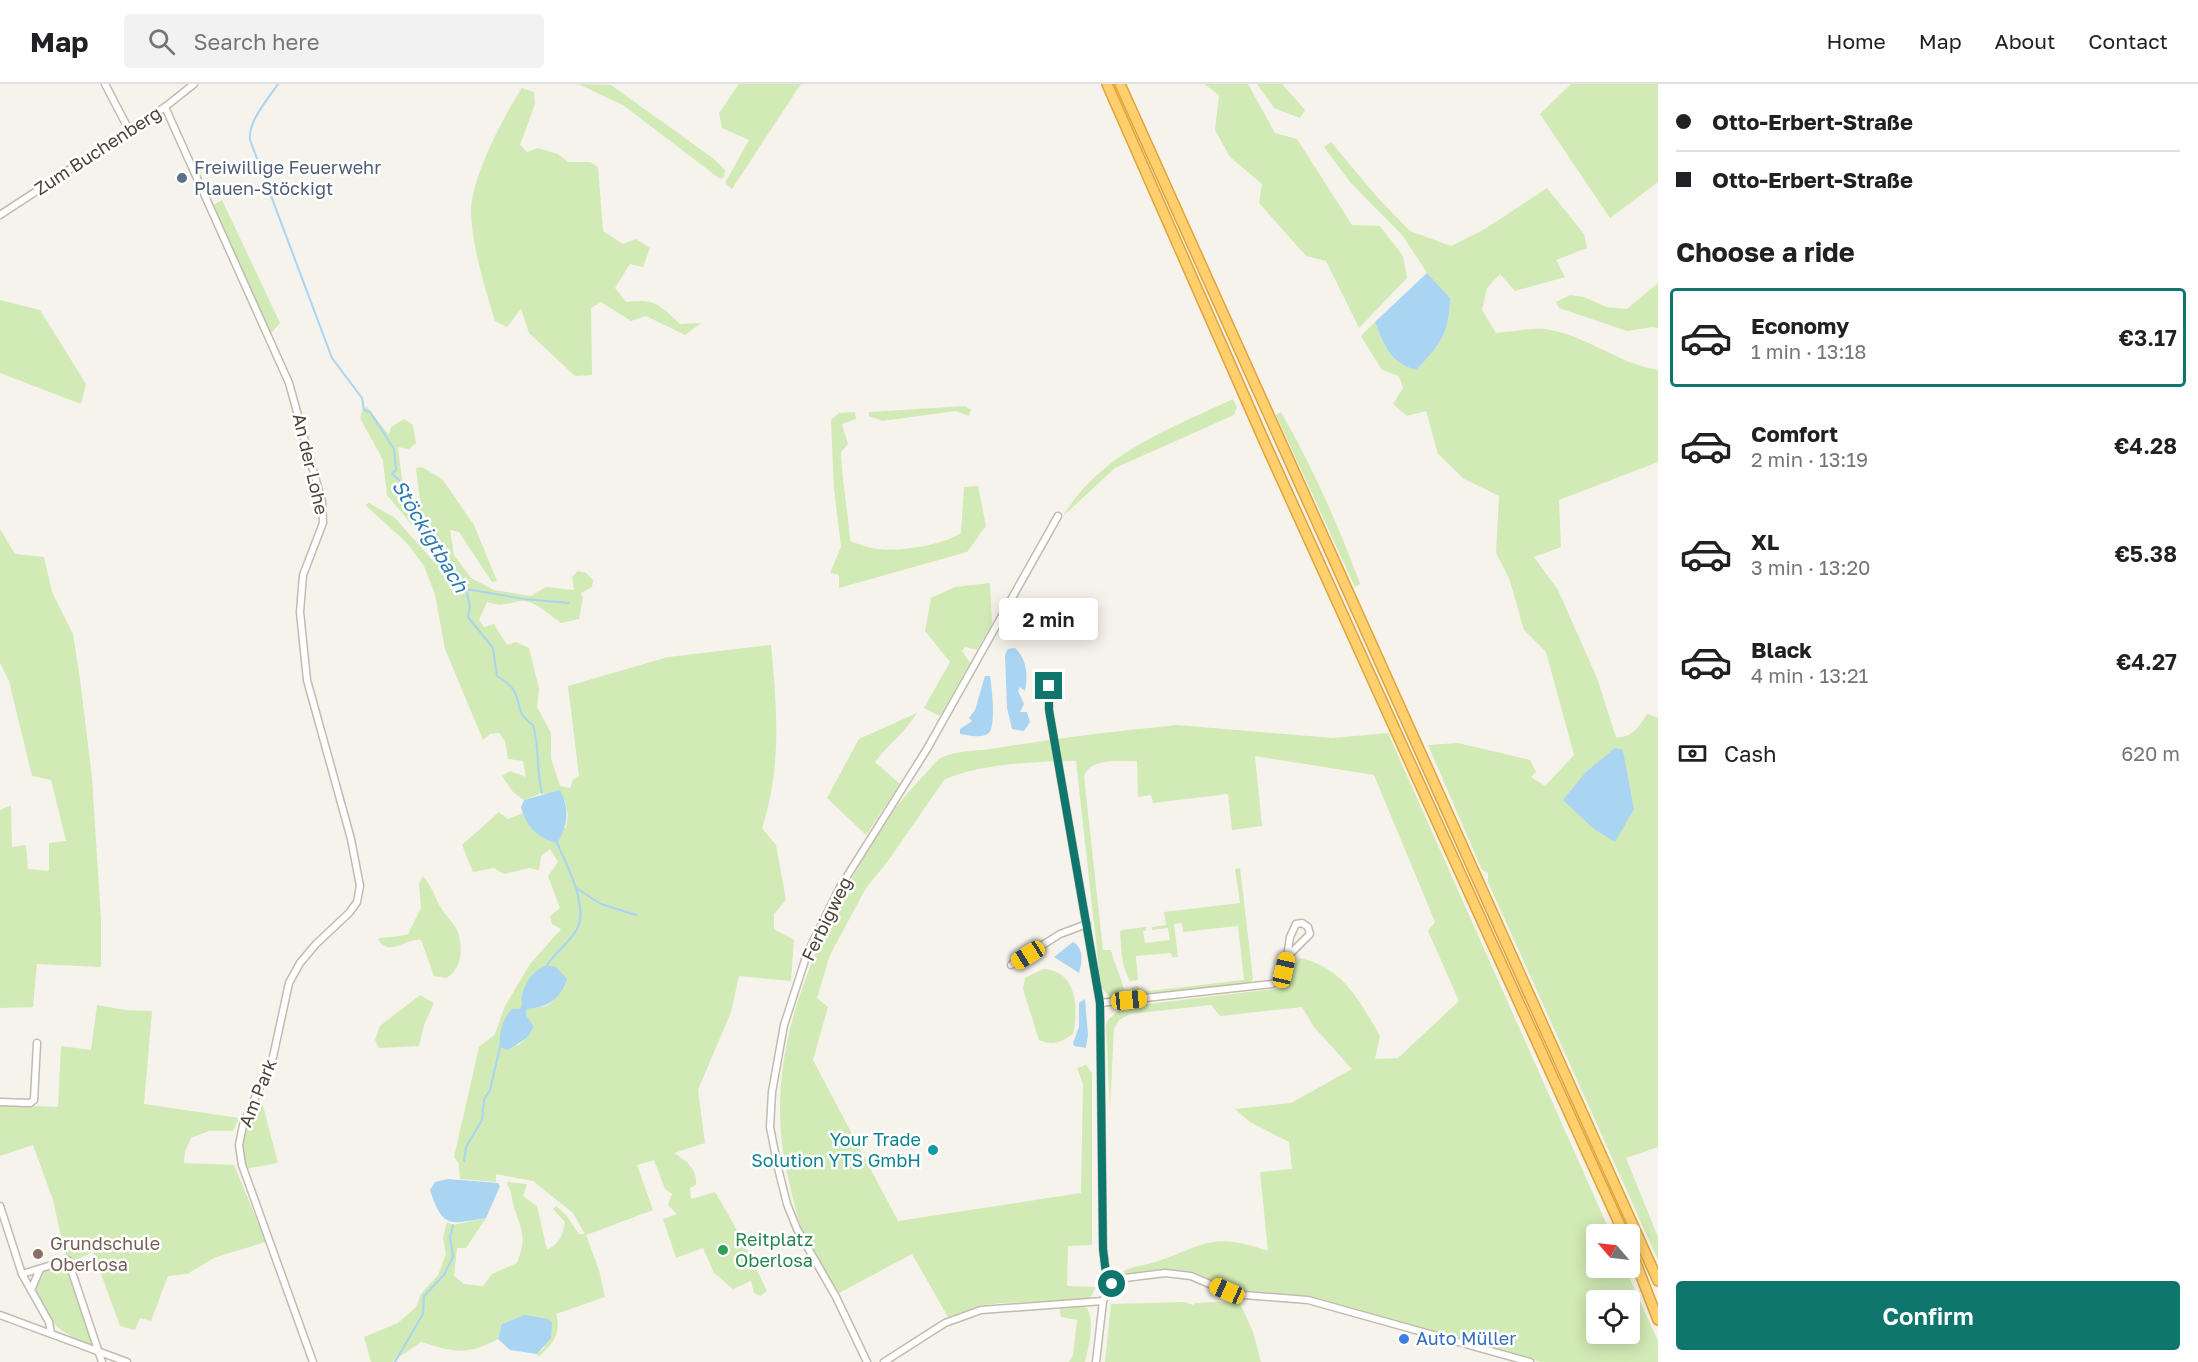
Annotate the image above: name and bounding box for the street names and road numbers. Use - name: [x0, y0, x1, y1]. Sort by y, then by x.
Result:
- street label: Zum Buchenberg: [30, 101, 165, 199]
- street label: An der Lohe: [289, 411, 333, 516]
- street label: Ferbigweg: [796, 873, 856, 964]
- street label: Am Park: [233, 1055, 281, 1130]

